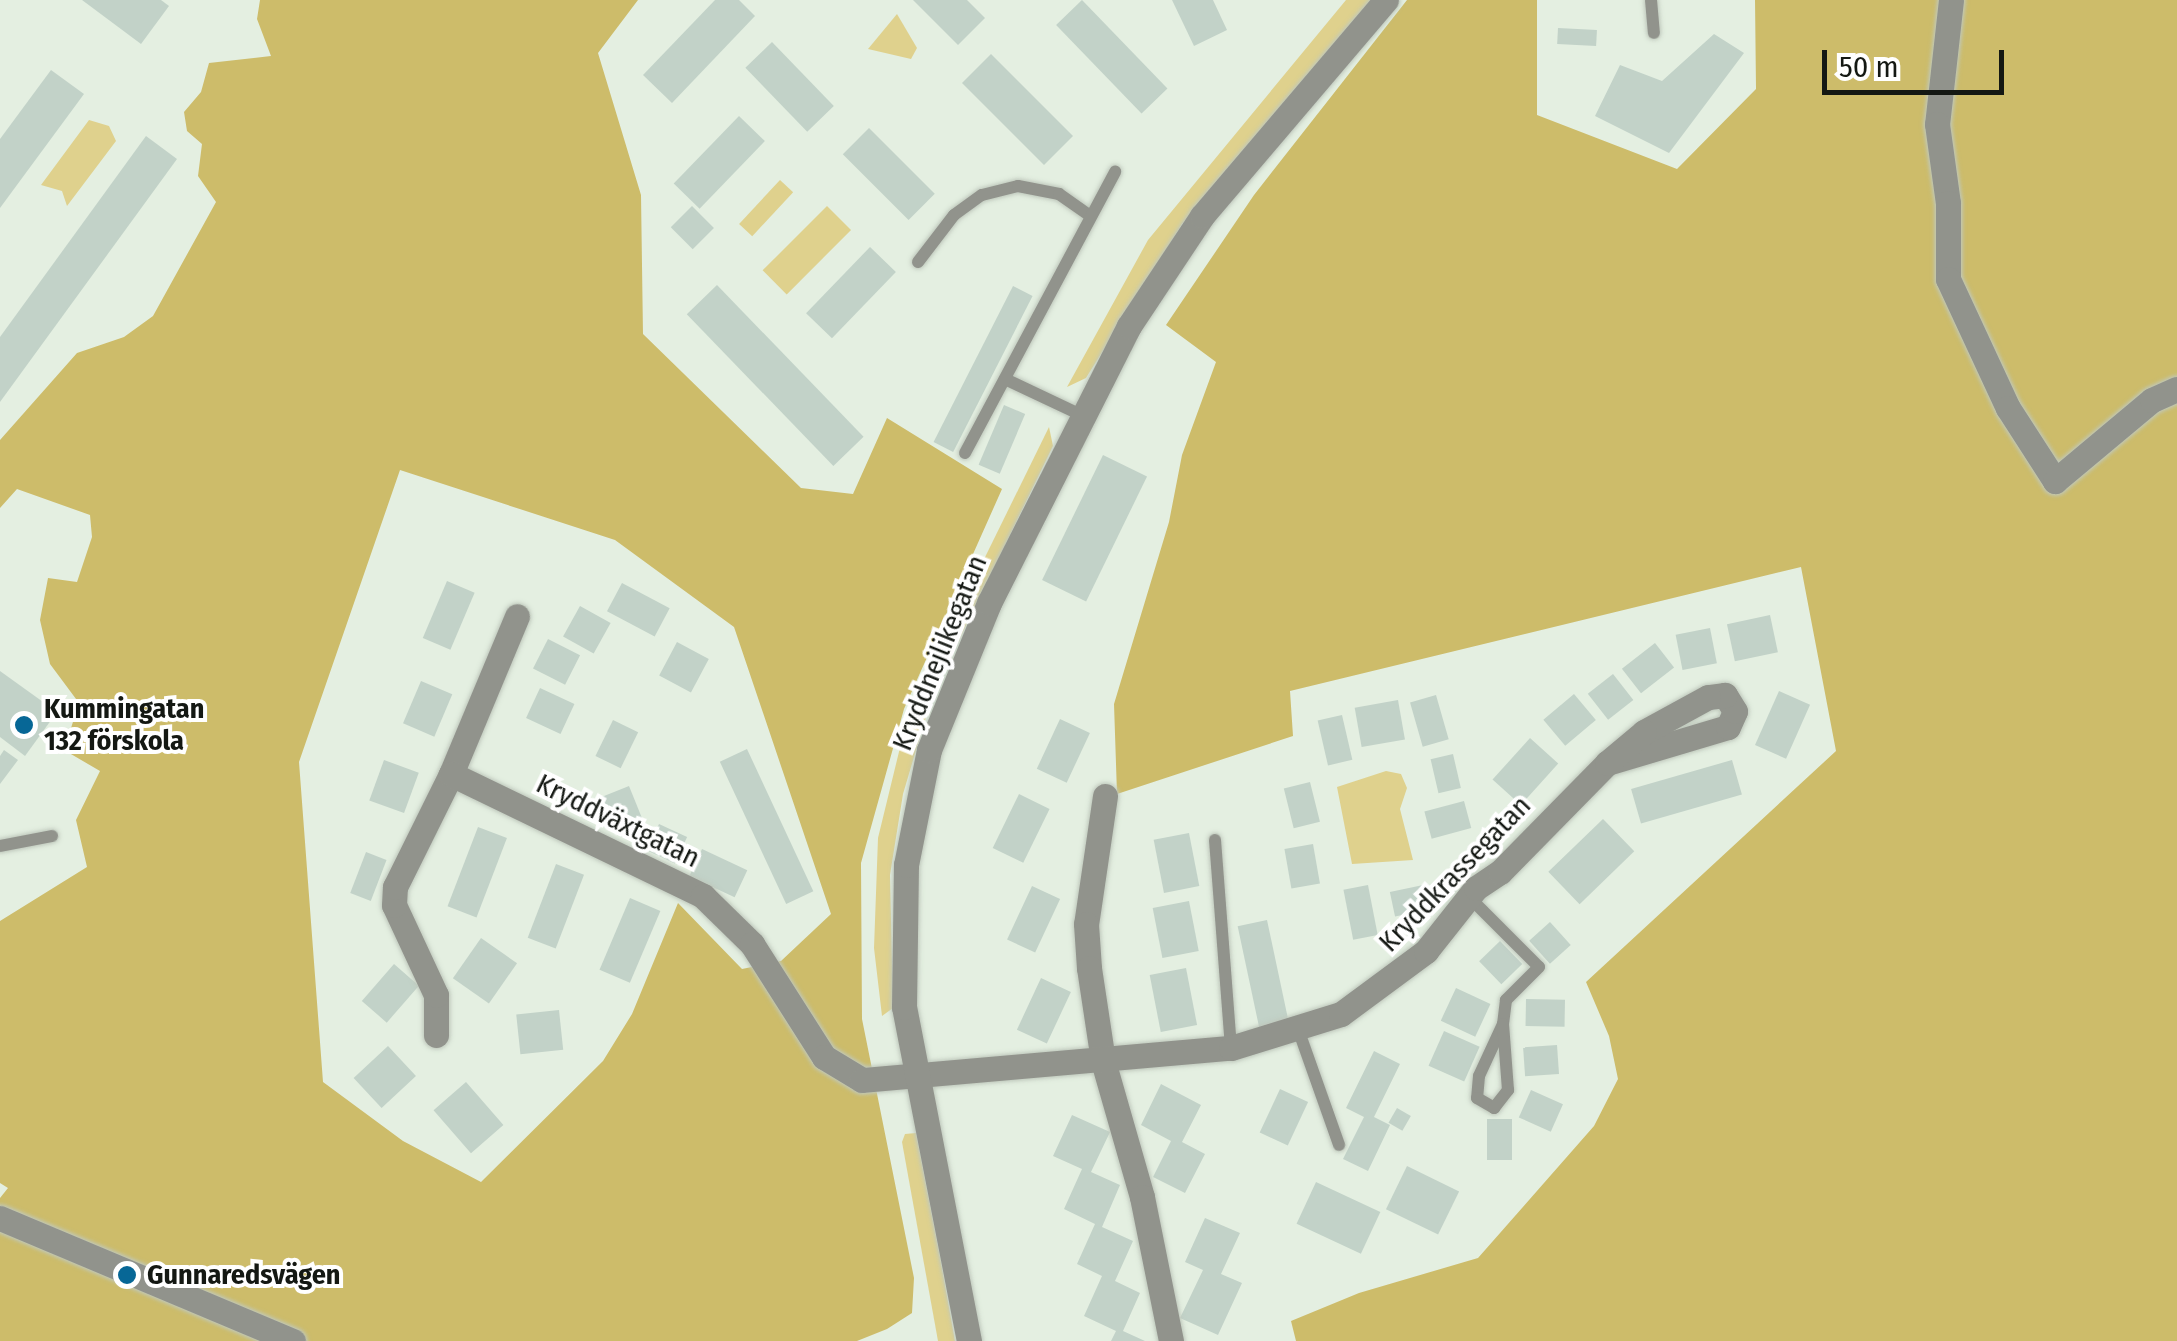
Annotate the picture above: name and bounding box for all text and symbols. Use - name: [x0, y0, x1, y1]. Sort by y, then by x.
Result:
- scale bar: [1827, 30, 2010, 92]
- text: 50 m: [1839, 49, 1899, 85]
- street label: Kryddnejlikegatan: [886, 551, 994, 755]
- place label: Kummingatan 132 förskola: [44, 692, 204, 758]
- marker: Kummingatan 132 förskola: [13, 714, 35, 736]
- street label: Kryddväxtgatan: [531, 767, 705, 875]
- street label: Kryddkrassegatan: [1372, 789, 1538, 959]
- place label: Gunnaredsvägen: [147, 1258, 341, 1292]
- marker: Gunnaredsvägen: [116, 1264, 138, 1286]

